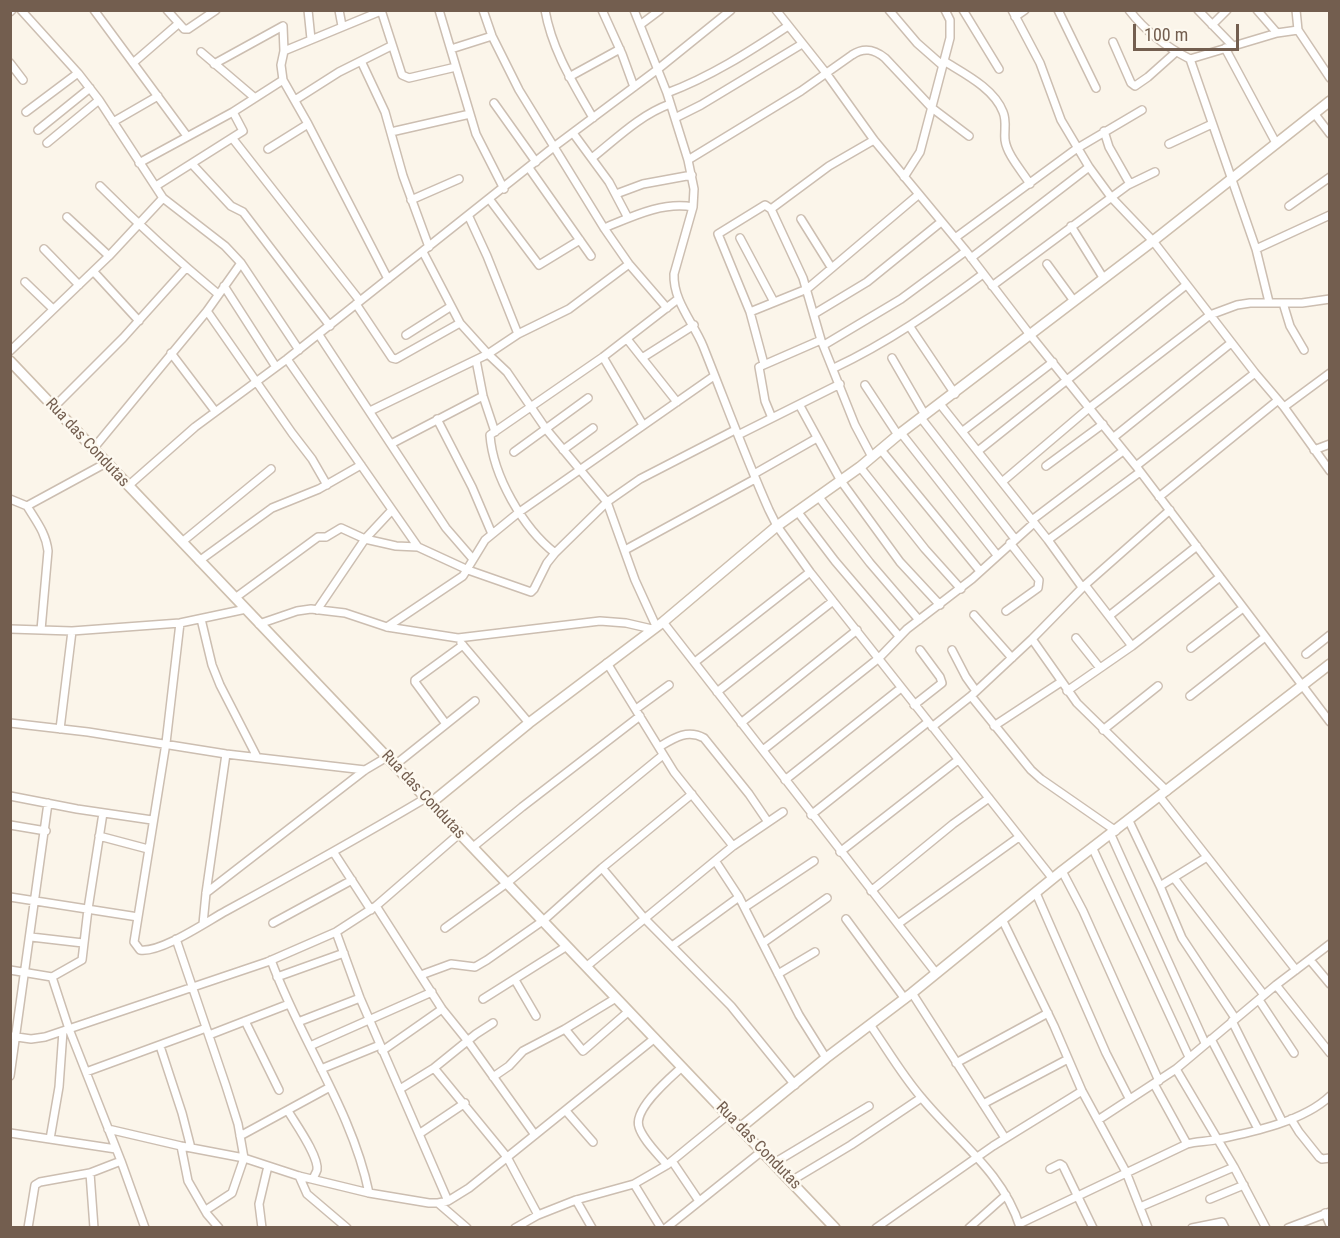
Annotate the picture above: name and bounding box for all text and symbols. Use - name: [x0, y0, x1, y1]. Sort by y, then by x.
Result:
- scale bar: [1136, 12, 1242, 50]
- text: 100 m: [1144, 24, 1188, 45]
- street label: Rua das Condutas: [41, 395, 133, 491]
- street label: Rua das Condutas: [377, 747, 469, 843]
- street label: Rua das Condutas: [711, 1098, 805, 1194]

